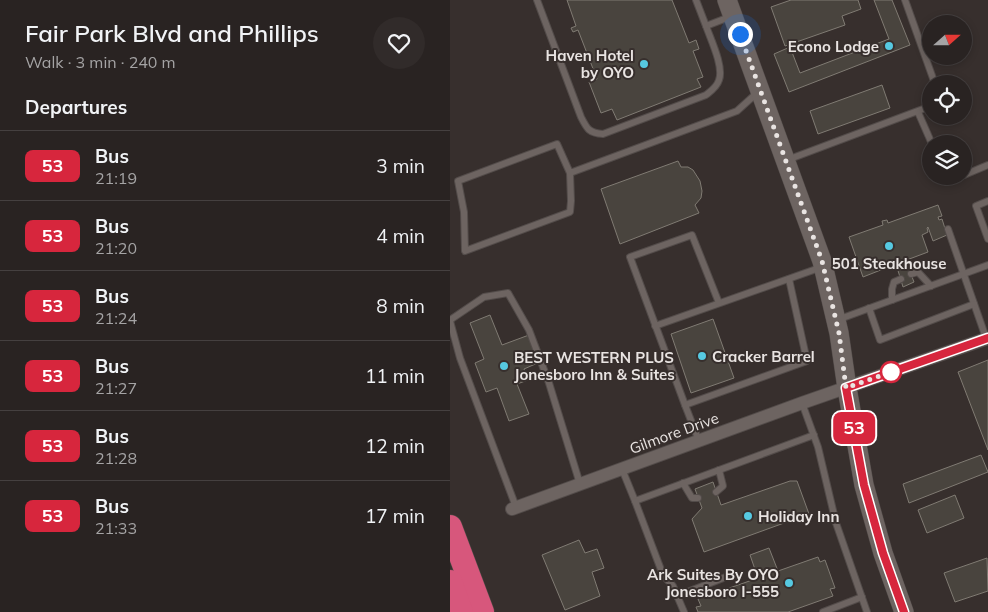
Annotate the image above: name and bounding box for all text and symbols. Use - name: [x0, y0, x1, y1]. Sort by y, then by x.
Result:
- north arrow: [922, 15, 972, 65]
- map controls: [922, 15, 972, 185]
- button: heart: [373, 17, 425, 69]
- text: Fair Park Blvd and Phillips: [25, 18, 319, 48]
- your location: [728, 22, 753, 47]
- place label: Econo Lodge: [788, 37, 879, 56]
- marker: Econo Lodge: [883, 40, 895, 52]
- place label: Haven Hotel by OYO: [546, 46, 634, 82]
- text: Walk · 3 min · 240 m: [25, 52, 176, 72]
- marker: Haven Hotel by OYO: [638, 58, 650, 70]
- button: locate: [922, 75, 972, 125]
- text: Departures: [25, 95, 127, 119]
- button: layers: [922, 135, 972, 185]
- text: Bus: [95, 144, 129, 168]
- text: 53: [42, 154, 63, 177]
- text: 3 min: [376, 154, 425, 178]
- text: 21:19: [95, 168, 137, 188]
- text: Bus: [95, 214, 129, 238]
- text: 53: [42, 224, 63, 247]
- text: 4 min: [376, 224, 425, 248]
- text: 21:20: [95, 238, 137, 258]
- marker: 501 Steakhouse: [883, 240, 895, 252]
- place label: 501 Steakhouse: [832, 254, 946, 273]
- text: Bus: [95, 284, 129, 308]
- text: 53: [42, 294, 63, 317]
- text: 8 min: [376, 294, 425, 318]
- text: 21:24: [95, 308, 137, 328]
- place label: Cracker Barrel: [712, 347, 815, 366]
- place label: BEST WESTERN PLUS Jonesboro Inn & Suites: [514, 348, 675, 384]
- marker: Cracker Barrel: [696, 350, 708, 362]
- text: Bus: [95, 354, 129, 378]
- marker: BEST WESTERN PLUS Jonesboro Inn & Suites: [498, 360, 510, 372]
- unlabelled marker: [880, 361, 902, 383]
- text: 53: [42, 364, 63, 387]
- text: 11 min: [365, 364, 425, 388]
- text: 21:27: [95, 378, 137, 398]
- street label: Gilmore Drive: [627, 408, 721, 458]
- line badge: 53: [832, 412, 876, 444]
- text: 53: [843, 416, 865, 439]
- text: Bus: [95, 424, 129, 448]
- text: 53: [42, 434, 63, 457]
- text: 12 min: [365, 434, 425, 458]
- text: 21:28: [95, 448, 137, 468]
- text: Bus: [95, 494, 129, 518]
- text: 53: [42, 504, 63, 527]
- text: 17 min: [365, 504, 425, 528]
- place label: Holiday Inn: [758, 507, 839, 526]
- marker: Holiday Inn: [742, 510, 754, 522]
- text: 21:33: [95, 518, 137, 538]
- place label: Ark Suites By OYO Jonesboro I-555: [647, 565, 779, 601]
- marker: Ark Suites By OYO Jonesboro I-555: [783, 577, 795, 589]

